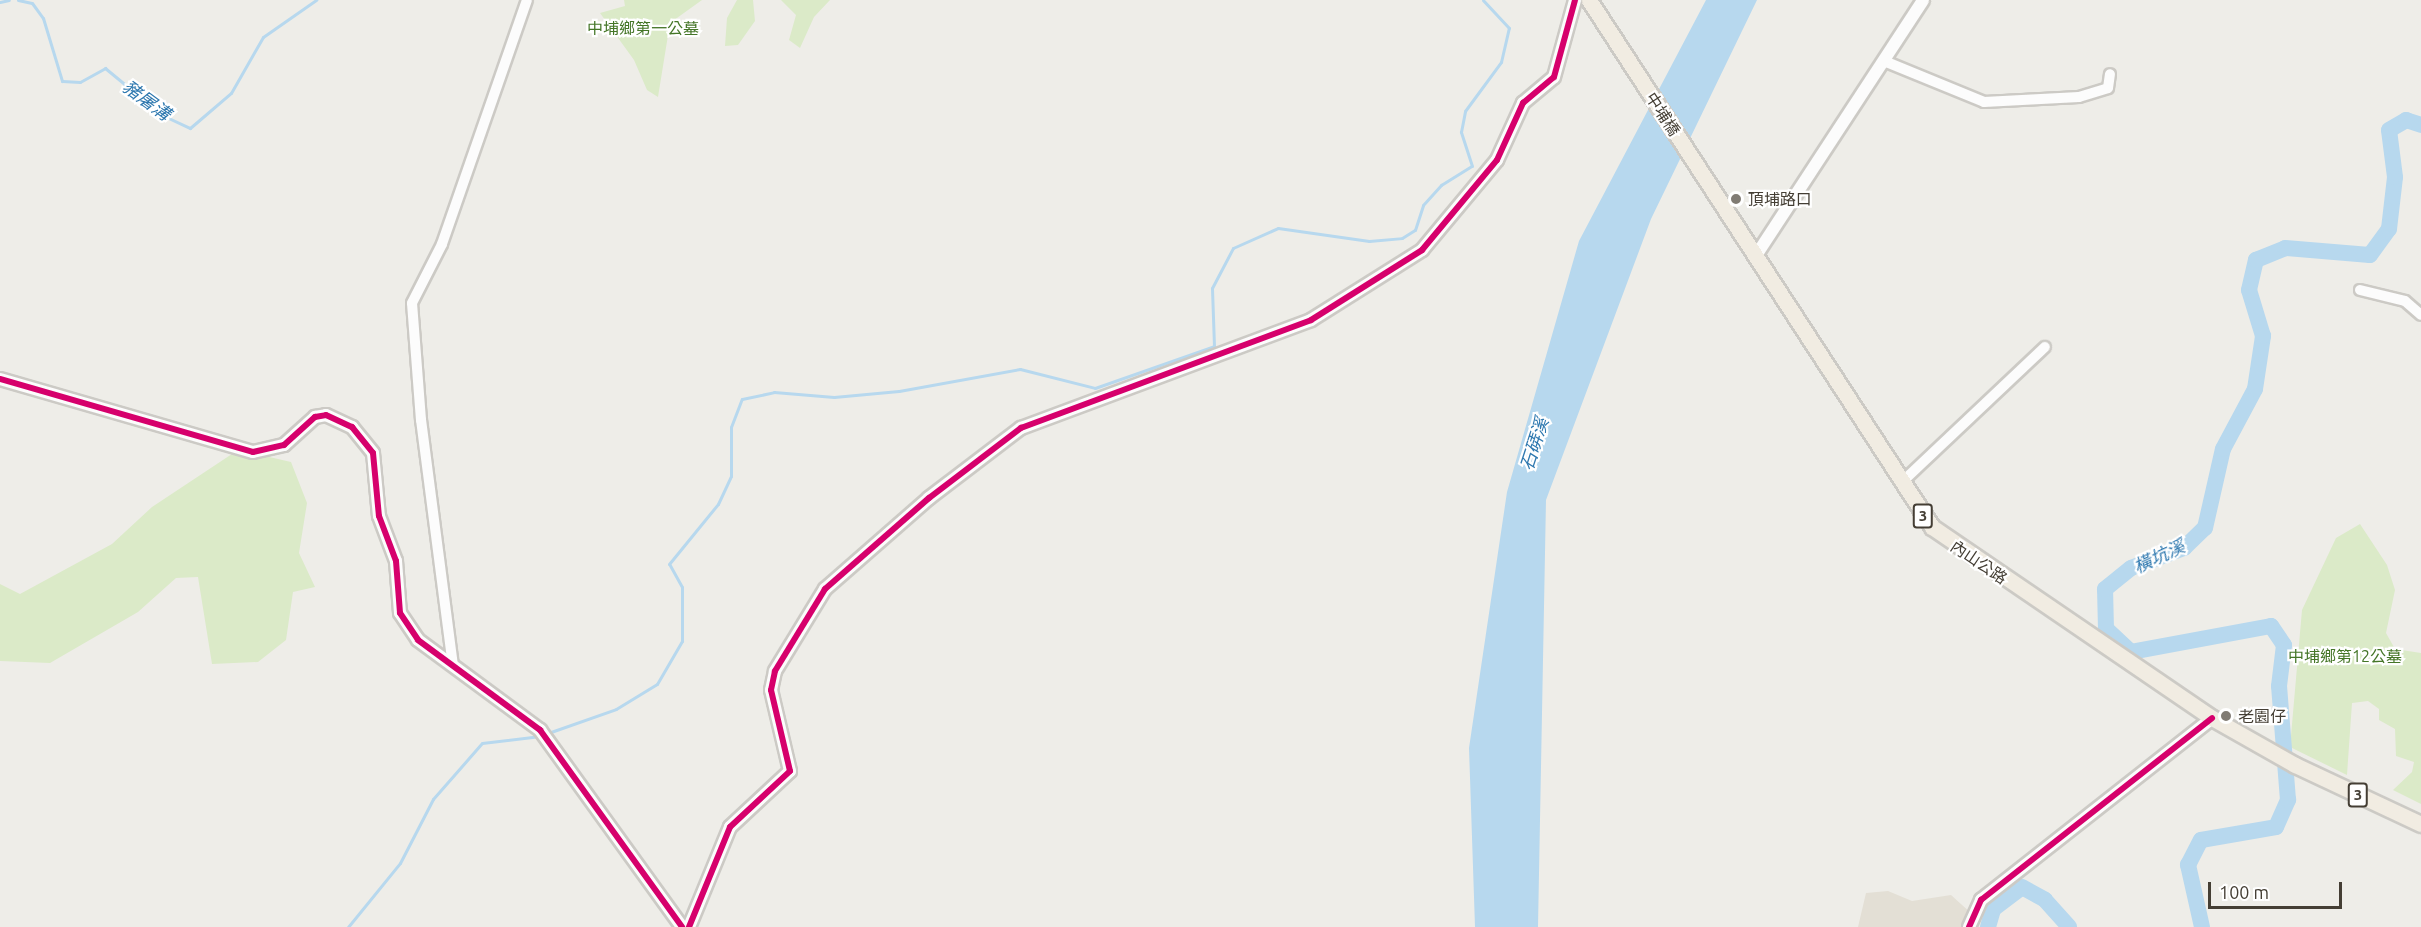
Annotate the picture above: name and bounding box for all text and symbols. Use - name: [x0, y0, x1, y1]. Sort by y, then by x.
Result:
- park label: 中埔鄉第一公墓: [587, 18, 699, 38]
- water label: 豬屠溝: [119, 75, 175, 125]
- street label: 中埔橋: [1642, 89, 1684, 139]
- place label: 頂埔路口: [1748, 189, 1812, 209]
- marker: 頂埔路口: [1729, 192, 1743, 206]
- water label: 石硦溪: [1515, 415, 1553, 473]
- road number: 3: [1912, 504, 1934, 528]
- water label: 橫坑溪: [2130, 535, 2188, 577]
- street label: 內山公路: [1947, 536, 2011, 588]
- park label: 中埔鄉第12公墓: [2288, 646, 2402, 666]
- place label: 老園仔: [2238, 706, 2286, 726]
- marker: 老園仔: [2219, 709, 2233, 723]
- road number: 3: [2348, 783, 2368, 807]
- scale bar: [2211, 870, 2344, 908]
- text: 100 m: [2219, 882, 2269, 902]

